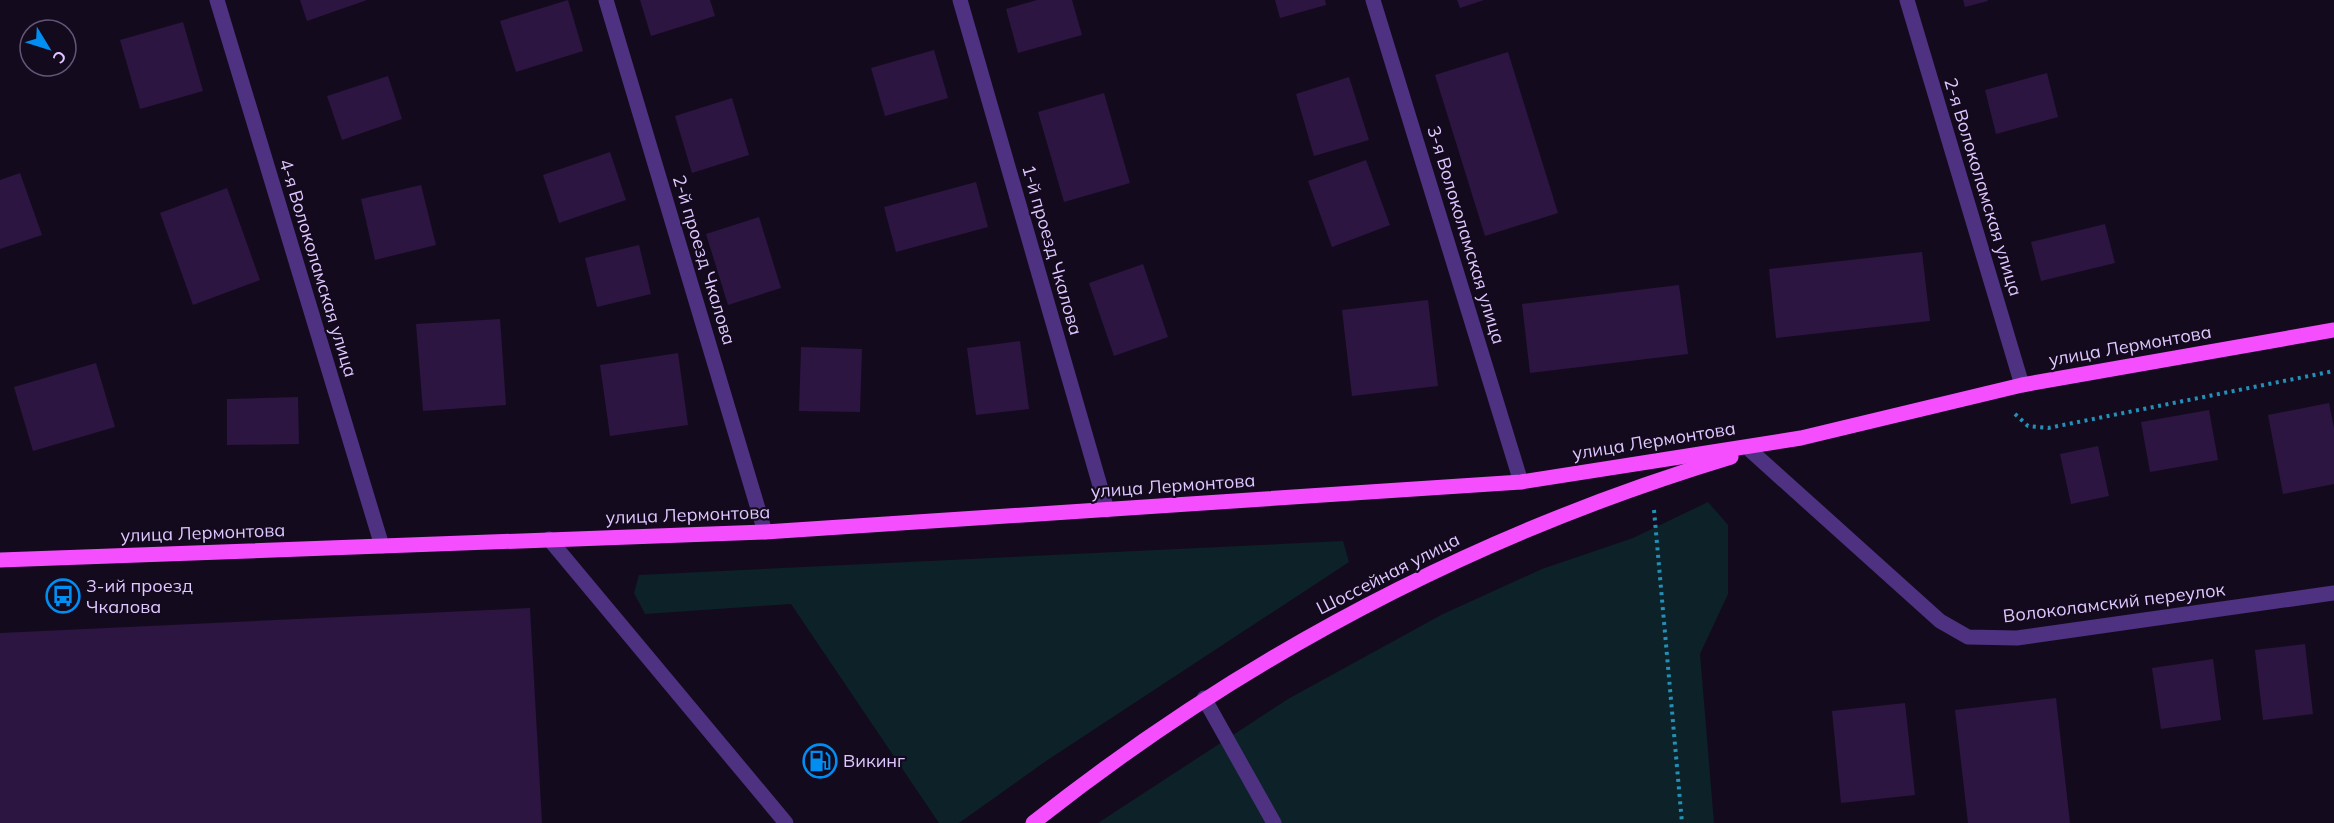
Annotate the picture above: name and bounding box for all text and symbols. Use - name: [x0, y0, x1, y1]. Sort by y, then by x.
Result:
- north arrow: [18, 18, 78, 78]
- text: С: [49, 47, 71, 68]
- street label: 2-я Волоколамская улица: [1939, 75, 2028, 299]
- street label: 3-я Волоколамская улица: [1422, 123, 1511, 347]
- street label: 4-я Волоколамская улица: [274, 156, 363, 380]
- street label: 1-й проезд Чкалова: [1017, 162, 1088, 338]
- street label: 2-й проезд Чкалова: [668, 172, 741, 347]
- street label: улица Лермонтова: [2047, 320, 2213, 371]
- street label: улица Лермонтова: [1571, 416, 1737, 465]
- street label: улица Лермонтова: [1090, 468, 1256, 503]
- street label: улица Лермонтова: [605, 500, 771, 529]
- street label: улица Лермонтова: [120, 518, 286, 547]
- street label: Шоссейная улица: [1312, 528, 1463, 620]
- place label: 3-ий проезд Чкалова: [86, 574, 193, 618]
- street label: Волоколамский переулок: [2002, 577, 2227, 628]
- bus stop icon: 3-ий проезд Чкалова: [45, 578, 81, 614]
- fuel station icon: Викинг: [802, 743, 838, 779]
- place label: Викинг: [843, 749, 905, 772]

